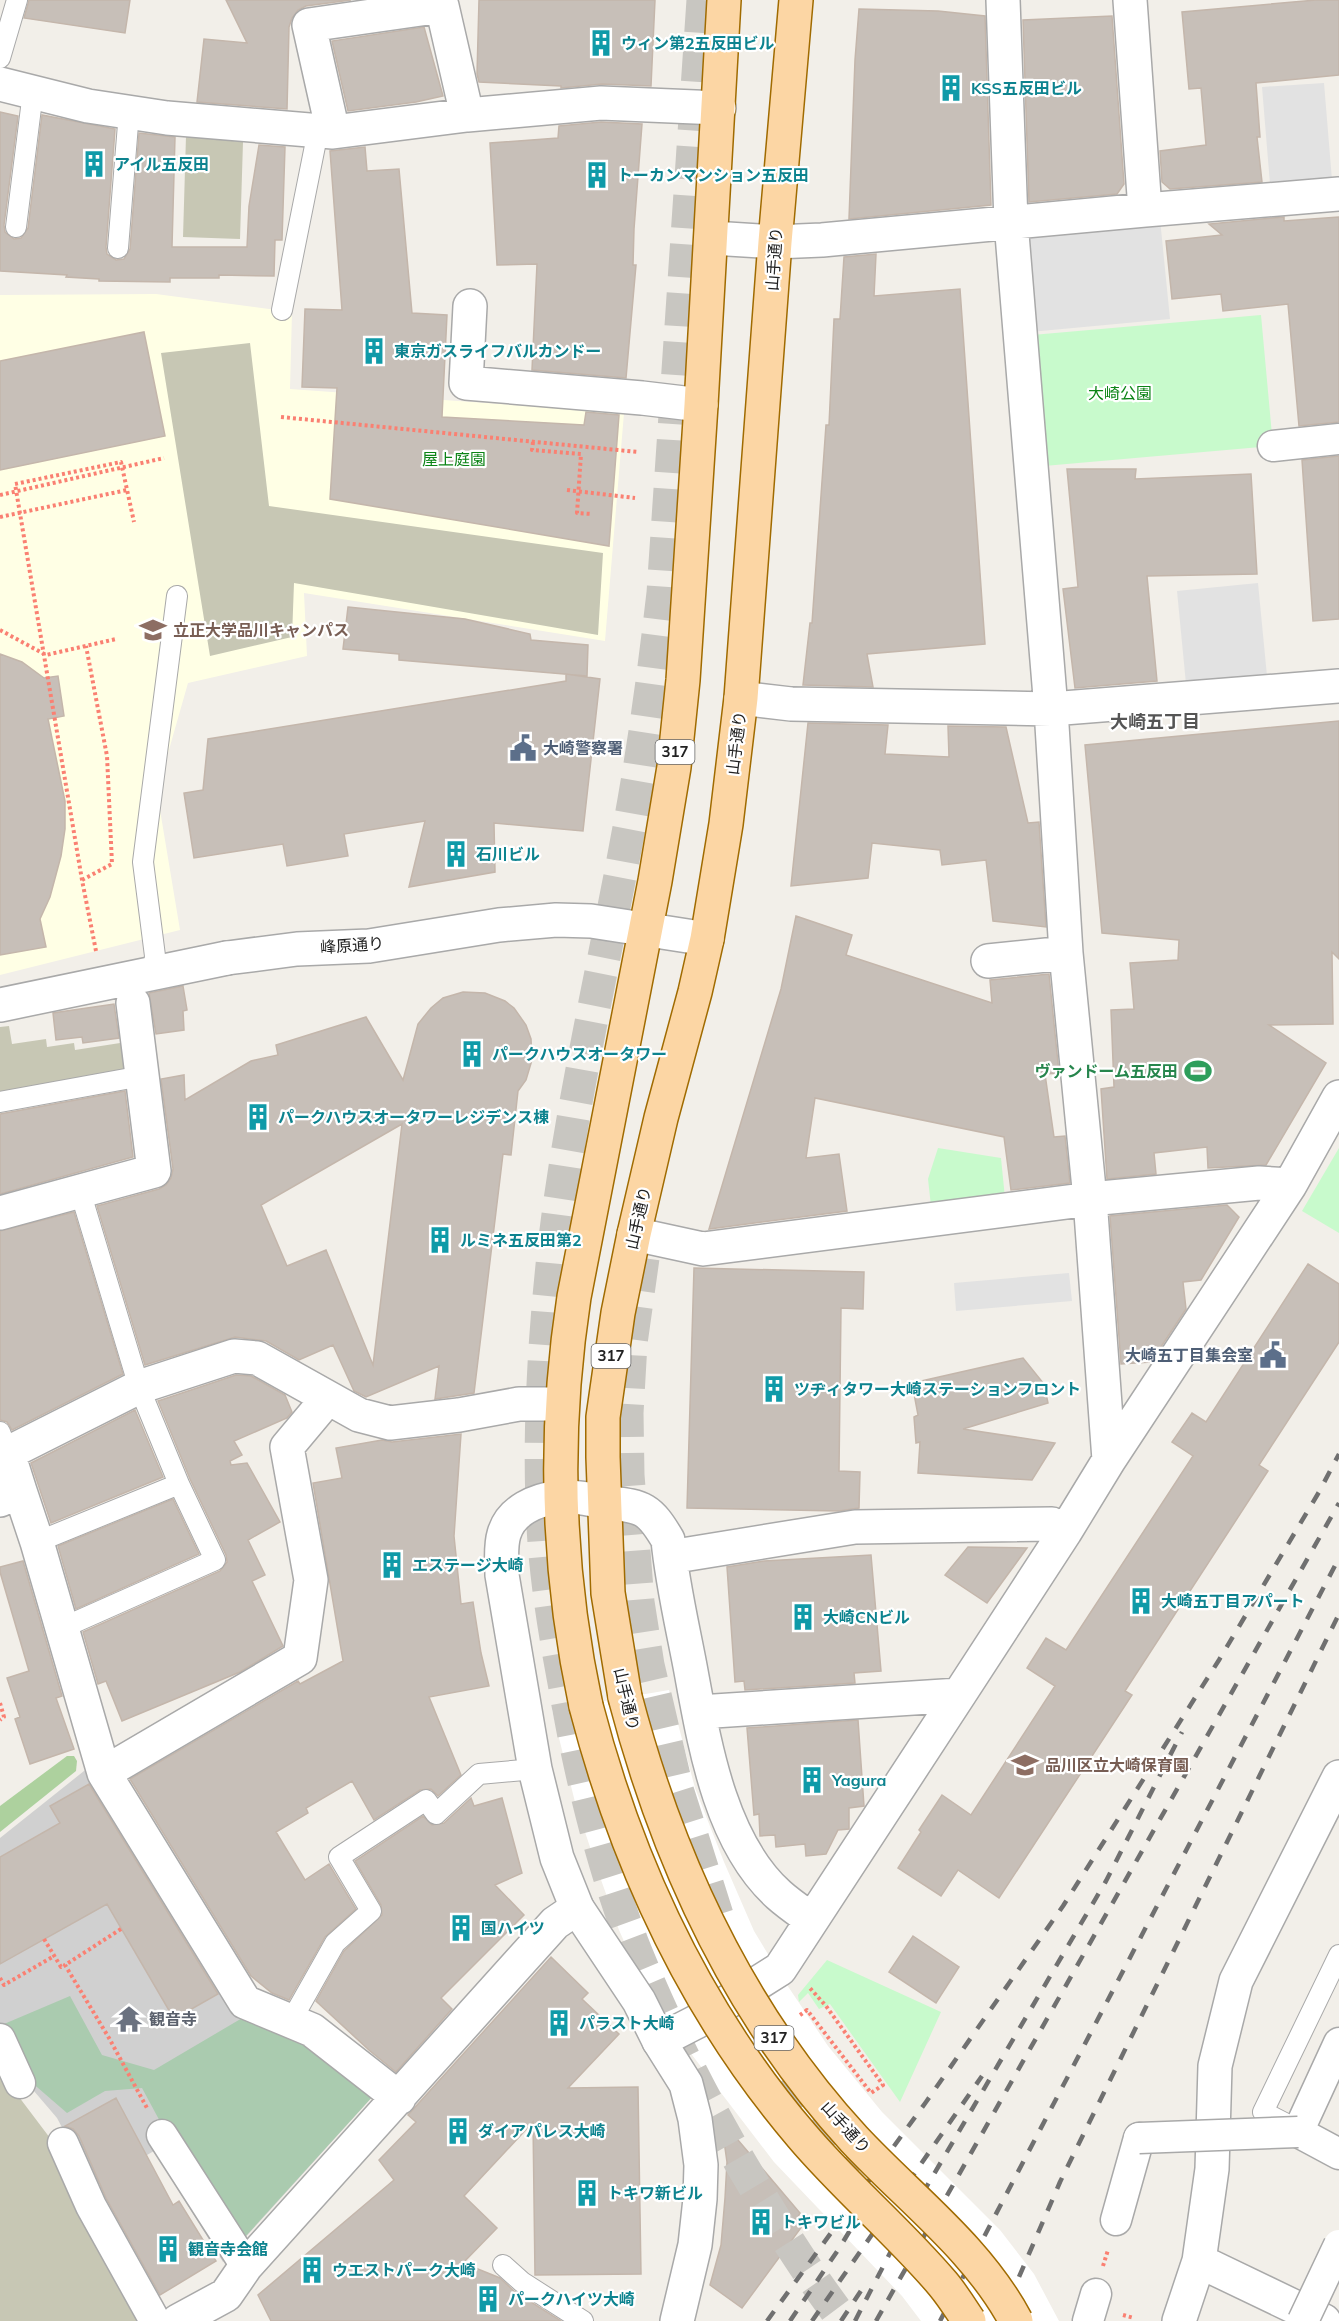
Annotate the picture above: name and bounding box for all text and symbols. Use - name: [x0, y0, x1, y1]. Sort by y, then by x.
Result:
- building icon: ウィン第2五反田ビル: [586, 28, 616, 58]
- place label: ウィン第2五反田ビル: [621, 33, 775, 53]
- building icon: KSS五反田ビル: [936, 73, 966, 103]
- place label: KSS五反田ビル: [971, 78, 1082, 98]
- building icon: アイル五反田: [79, 149, 109, 179]
- place label: アイル五反田: [114, 154, 209, 174]
- building icon: トーカンマンション五反田: [582, 160, 612, 190]
- place label: トーカンマンション五反田: [617, 165, 809, 185]
- street label: 山手通り: [762, 226, 786, 292]
- building icon: 東京ガスライフバルカンドー: [359, 336, 389, 366]
- place label: 東京ガスライフバルカンドー: [394, 341, 602, 361]
- park label: 大崎公園: [1088, 383, 1152, 403]
- park label: 屋上庭園: [422, 449, 486, 469]
- school or university icon: 立正大学品川キャンパス: [138, 615, 168, 645]
- place label: 立正大学品川キャンパス: [173, 620, 349, 640]
- street label: 山手通り: [722, 710, 750, 776]
- district label: 大崎五丁目: [1110, 710, 1200, 733]
- public building icon: 大崎警察署: [508, 733, 538, 763]
- place label: 大崎警察署: [543, 738, 623, 758]
- road number: 317: [656, 740, 694, 764]
- building icon: 石川ビル: [441, 839, 471, 869]
- place label: 石川ビル: [476, 844, 540, 864]
- street label: 峰原通り: [319, 933, 385, 957]
- building icon: パークハウスオータワー: [457, 1039, 487, 1069]
- place label: パークハウスオータワー: [492, 1044, 667, 1064]
- sports icon: ヴァンドーム五反田: [1183, 1056, 1213, 1086]
- place label: ヴァンドーム五反田: [1034, 1061, 1178, 1081]
- building icon: パークハウスオータワーレジデンス棟: [243, 1102, 273, 1132]
- place label: パークハウスオータワーレジデンス棟: [278, 1107, 549, 1127]
- street label: 山手通り: [621, 1185, 655, 1251]
- building icon: ルミネ五反田第2: [425, 1225, 455, 1255]
- place label: ルミネ五反田第2: [460, 1230, 582, 1250]
- public building icon: 大崎五丁目集会室: [1258, 1340, 1288, 1370]
- road number: 317: [592, 1344, 630, 1368]
- place label: 大崎五丁目集会室: [1125, 1345, 1253, 1365]
- building icon: ツヂィタワー大崎ステーションフロント: [759, 1374, 789, 1404]
- place label: ツヂィタワー大崎ステーションフロント: [794, 1379, 1081, 1399]
- building icon: エステージ大崎: [377, 1550, 407, 1580]
- place label: エステージ大崎: [412, 1555, 524, 1575]
- building icon: 大崎五丁目アパート: [1126, 1586, 1156, 1616]
- place label: 大崎五丁目アパート: [1161, 1591, 1305, 1611]
- building icon: 大崎CNビル: [788, 1602, 818, 1632]
- place label: 大崎CNビル: [823, 1607, 910, 1627]
- street label: 山手通り: [610, 1666, 644, 1732]
- school or university icon: 品川区立大崎保育園: [1010, 1750, 1040, 1780]
- place label: 品川区立大崎保育園: [1045, 1755, 1189, 1775]
- building icon: Yagura: [797, 1765, 827, 1795]
- place label: Yagura: [831, 1770, 886, 1790]
- building icon: 国ハイツ: [446, 1913, 476, 1943]
- place label: 国ハイツ: [481, 1918, 545, 1938]
- temple icon: 観音寺: [114, 2004, 144, 2034]
- building icon: パラスト大崎: [544, 2008, 574, 2038]
- place label: 観音寺: [149, 2009, 197, 2029]
- place label: パラスト大崎: [579, 2013, 675, 2033]
- road number: 317: [754, 2026, 794, 2050]
- street label: 山手通り: [817, 2097, 875, 2157]
- building icon: ダイアパレス大崎: [443, 2116, 473, 2146]
- place label: ダイアパレス大崎: [478, 2121, 606, 2141]
- building icon: トキワ新ビル: [572, 2178, 602, 2208]
- place label: トキワ新ビル: [607, 2183, 703, 2203]
- building icon: トキワビル: [746, 2207, 776, 2237]
- place label: トキワビル: [781, 2212, 861, 2232]
- building icon: 観音寺会館: [153, 2234, 183, 2264]
- place label: 観音寺会館: [188, 2239, 268, 2259]
- building icon: ウエストパーク大崎: [297, 2255, 327, 2285]
- place label: ウエストパーク大崎: [332, 2260, 476, 2280]
- building icon: パークハイツ大崎: [473, 2284, 503, 2314]
- place label: パークハイツ大崎: [508, 2289, 635, 2309]

